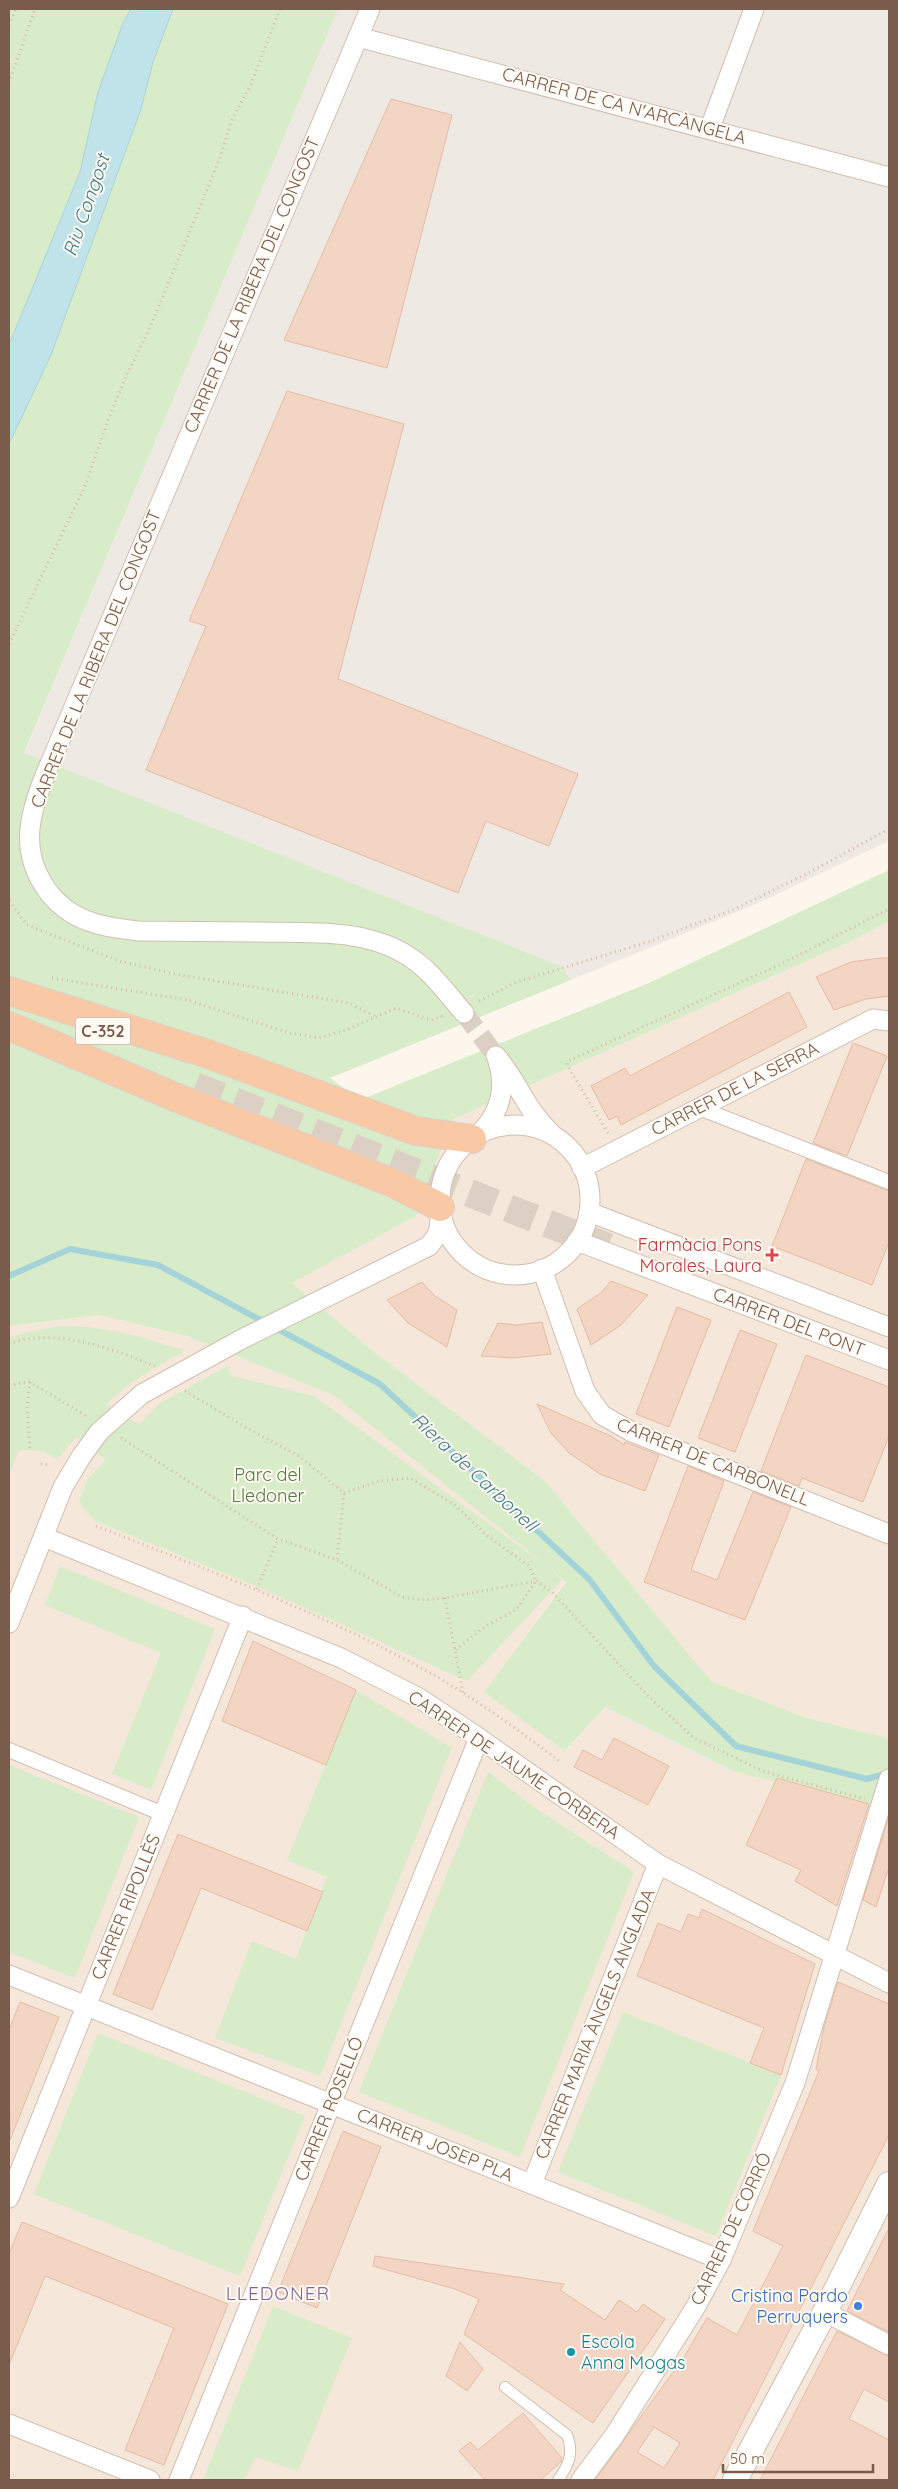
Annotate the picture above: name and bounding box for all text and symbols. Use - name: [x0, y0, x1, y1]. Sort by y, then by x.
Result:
- street label: CARRER DE CA N'ARCÀNGELA: [500, 62, 749, 149]
- street label: CARRER DE LA RIBERA DEL CONGOST: [179, 133, 325, 436]
- water label: Riu Congost: [57, 149, 115, 259]
- street label: CARRER DE LA RIBERA DEL CONGOST: [25, 506, 166, 811]
- road number: C-352: [76, 1018, 130, 1044]
- street label: CARRER DE LA SERRA: [647, 1036, 823, 1141]
- place label: Farmàcia Pons Morales, Laura: [638, 1233, 762, 1277]
- marker: Farmàcia Pons Morales, Laura: [766, 1249, 778, 1261]
- street label: CARRER DEL PONT: [710, 1282, 869, 1361]
- water label: Riera de Carbonell: [407, 1407, 545, 1538]
- street label: CARRER DE CARBONELL: [613, 1412, 813, 1511]
- park label: Parc del Lledoner: [232, 1463, 305, 1507]
- street label: CARRER DE JAUME CORBERA: [404, 1685, 625, 1844]
- street label: CARRER RIPOLLÈS: [86, 1831, 165, 1983]
- street label: CARRER MARIA ÀNGELS ANGLADA: [530, 1885, 660, 2162]
- street label: CARRER ROSELLÓ: [289, 2033, 368, 2184]
- street label: CARRER JOSEP PLA: [354, 2103, 517, 2187]
- street label: CARRER DE CORRÓ: [685, 2149, 776, 2309]
- district label: LLEDONER: [226, 2281, 330, 2305]
- place label: Cristina Pardo Perruquers: [731, 2284, 848, 2328]
- marker: Cristina Pardo Perruquers: [852, 2300, 864, 2312]
- place label: Escola Anna Mogas: [581, 2330, 686, 2374]
- marker: Escola Anna Mogas: [565, 2346, 577, 2358]
- scale bar: [723, 2442, 873, 2474]
- text: 50 m: [730, 2449, 765, 2468]

